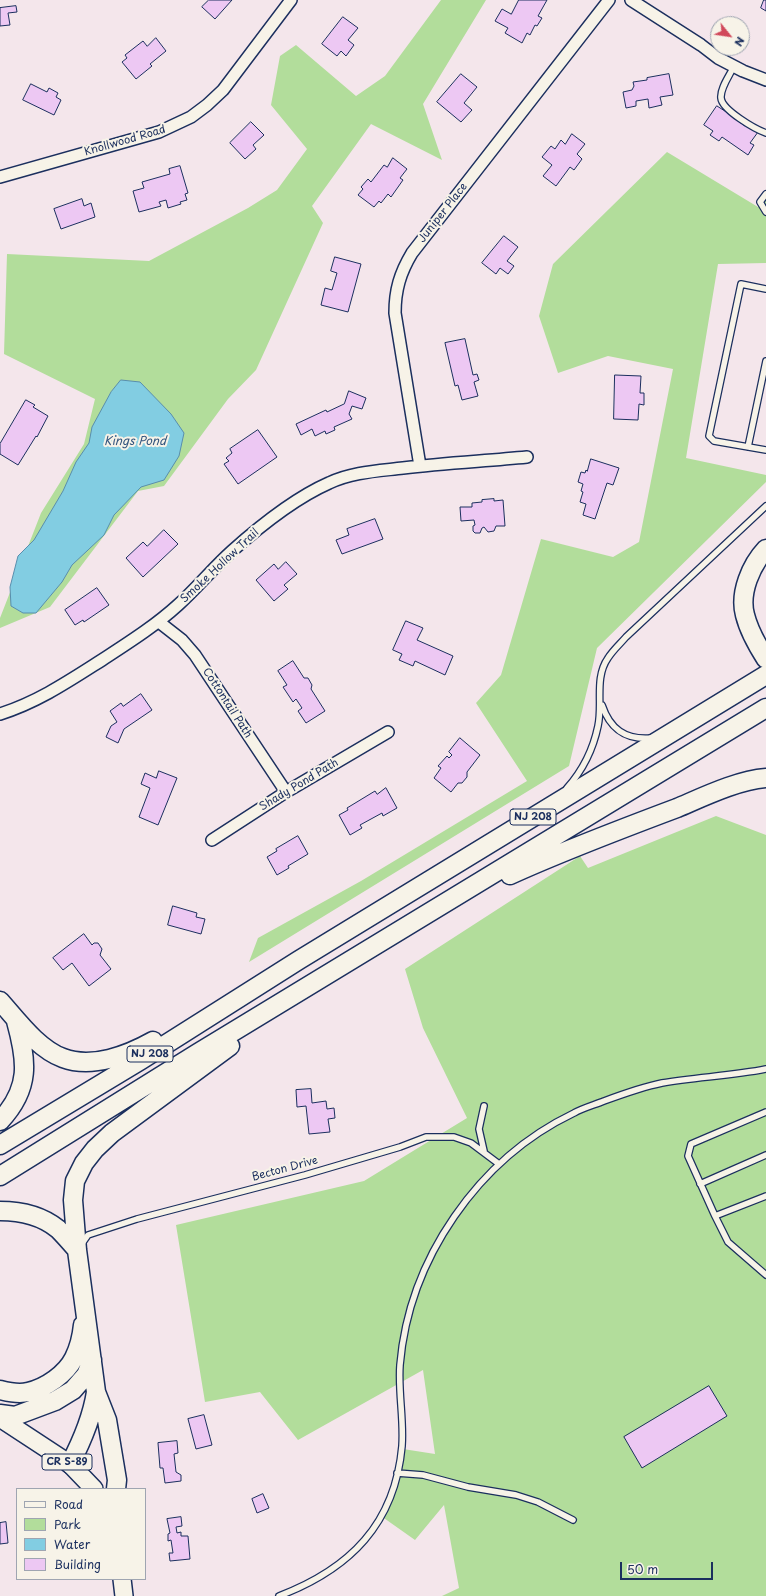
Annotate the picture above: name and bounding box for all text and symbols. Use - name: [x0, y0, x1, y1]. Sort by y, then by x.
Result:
- north arrow: [710, 16, 750, 56]
- text: N: [730, 34, 750, 50]
- street label: Knollwood Road: [83, 123, 167, 159]
- street label: Juniper Place: [416, 180, 470, 246]
- water label: Kings Pond: [104, 435, 166, 449]
- street label: Smoke Hollow Trail: [178, 526, 262, 606]
- street label: Cottontail Path: [199, 665, 255, 741]
- street label: Shady Pond Path: [257, 756, 341, 814]
- road number: NJ 208: [510, 809, 556, 825]
- road number: NJ 208: [127, 1046, 173, 1062]
- street label: Becton Drive: [251, 1154, 319, 1184]
- road number: CR S-89: [42, 1454, 92, 1470]
- legend: [16, 1488, 146, 1580]
- text: Road: [54, 1495, 83, 1513]
- text: Park: [54, 1515, 81, 1533]
- text: Water: [54, 1535, 90, 1553]
- scale bar: [622, 1554, 715, 1580]
- text: Building: [54, 1555, 101, 1573]
- text: 50 m: [627, 1560, 658, 1578]

